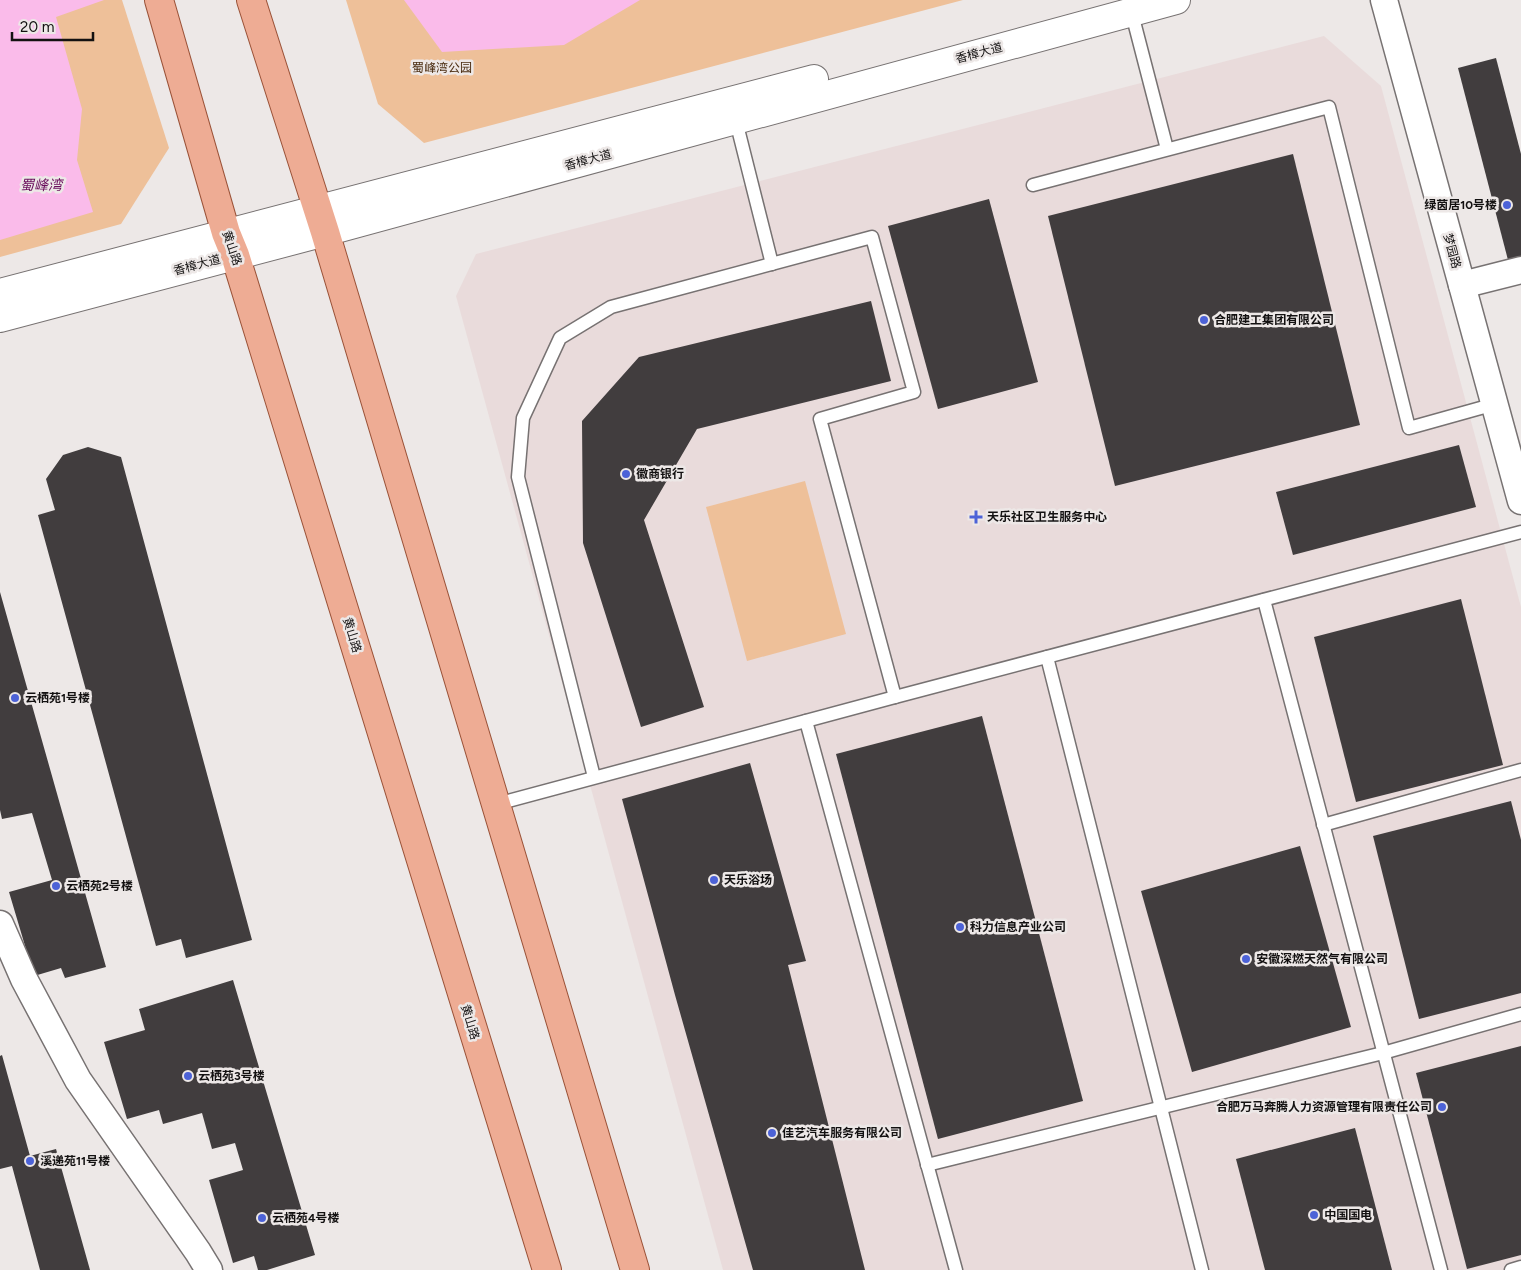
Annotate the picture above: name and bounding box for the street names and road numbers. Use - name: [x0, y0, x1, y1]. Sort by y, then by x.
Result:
- street label: 香樟大道: [954, 40, 1004, 66]
- street label: 香樟大道: [563, 147, 613, 173]
- street label: 黄山路: [220, 229, 244, 267]
- street label: 梦园路: [1441, 232, 1463, 270]
- street label: 香樟大道: [172, 252, 222, 278]
- street label: 黄山路: [340, 616, 364, 654]
- street label: 黄山路: [458, 1003, 482, 1041]

